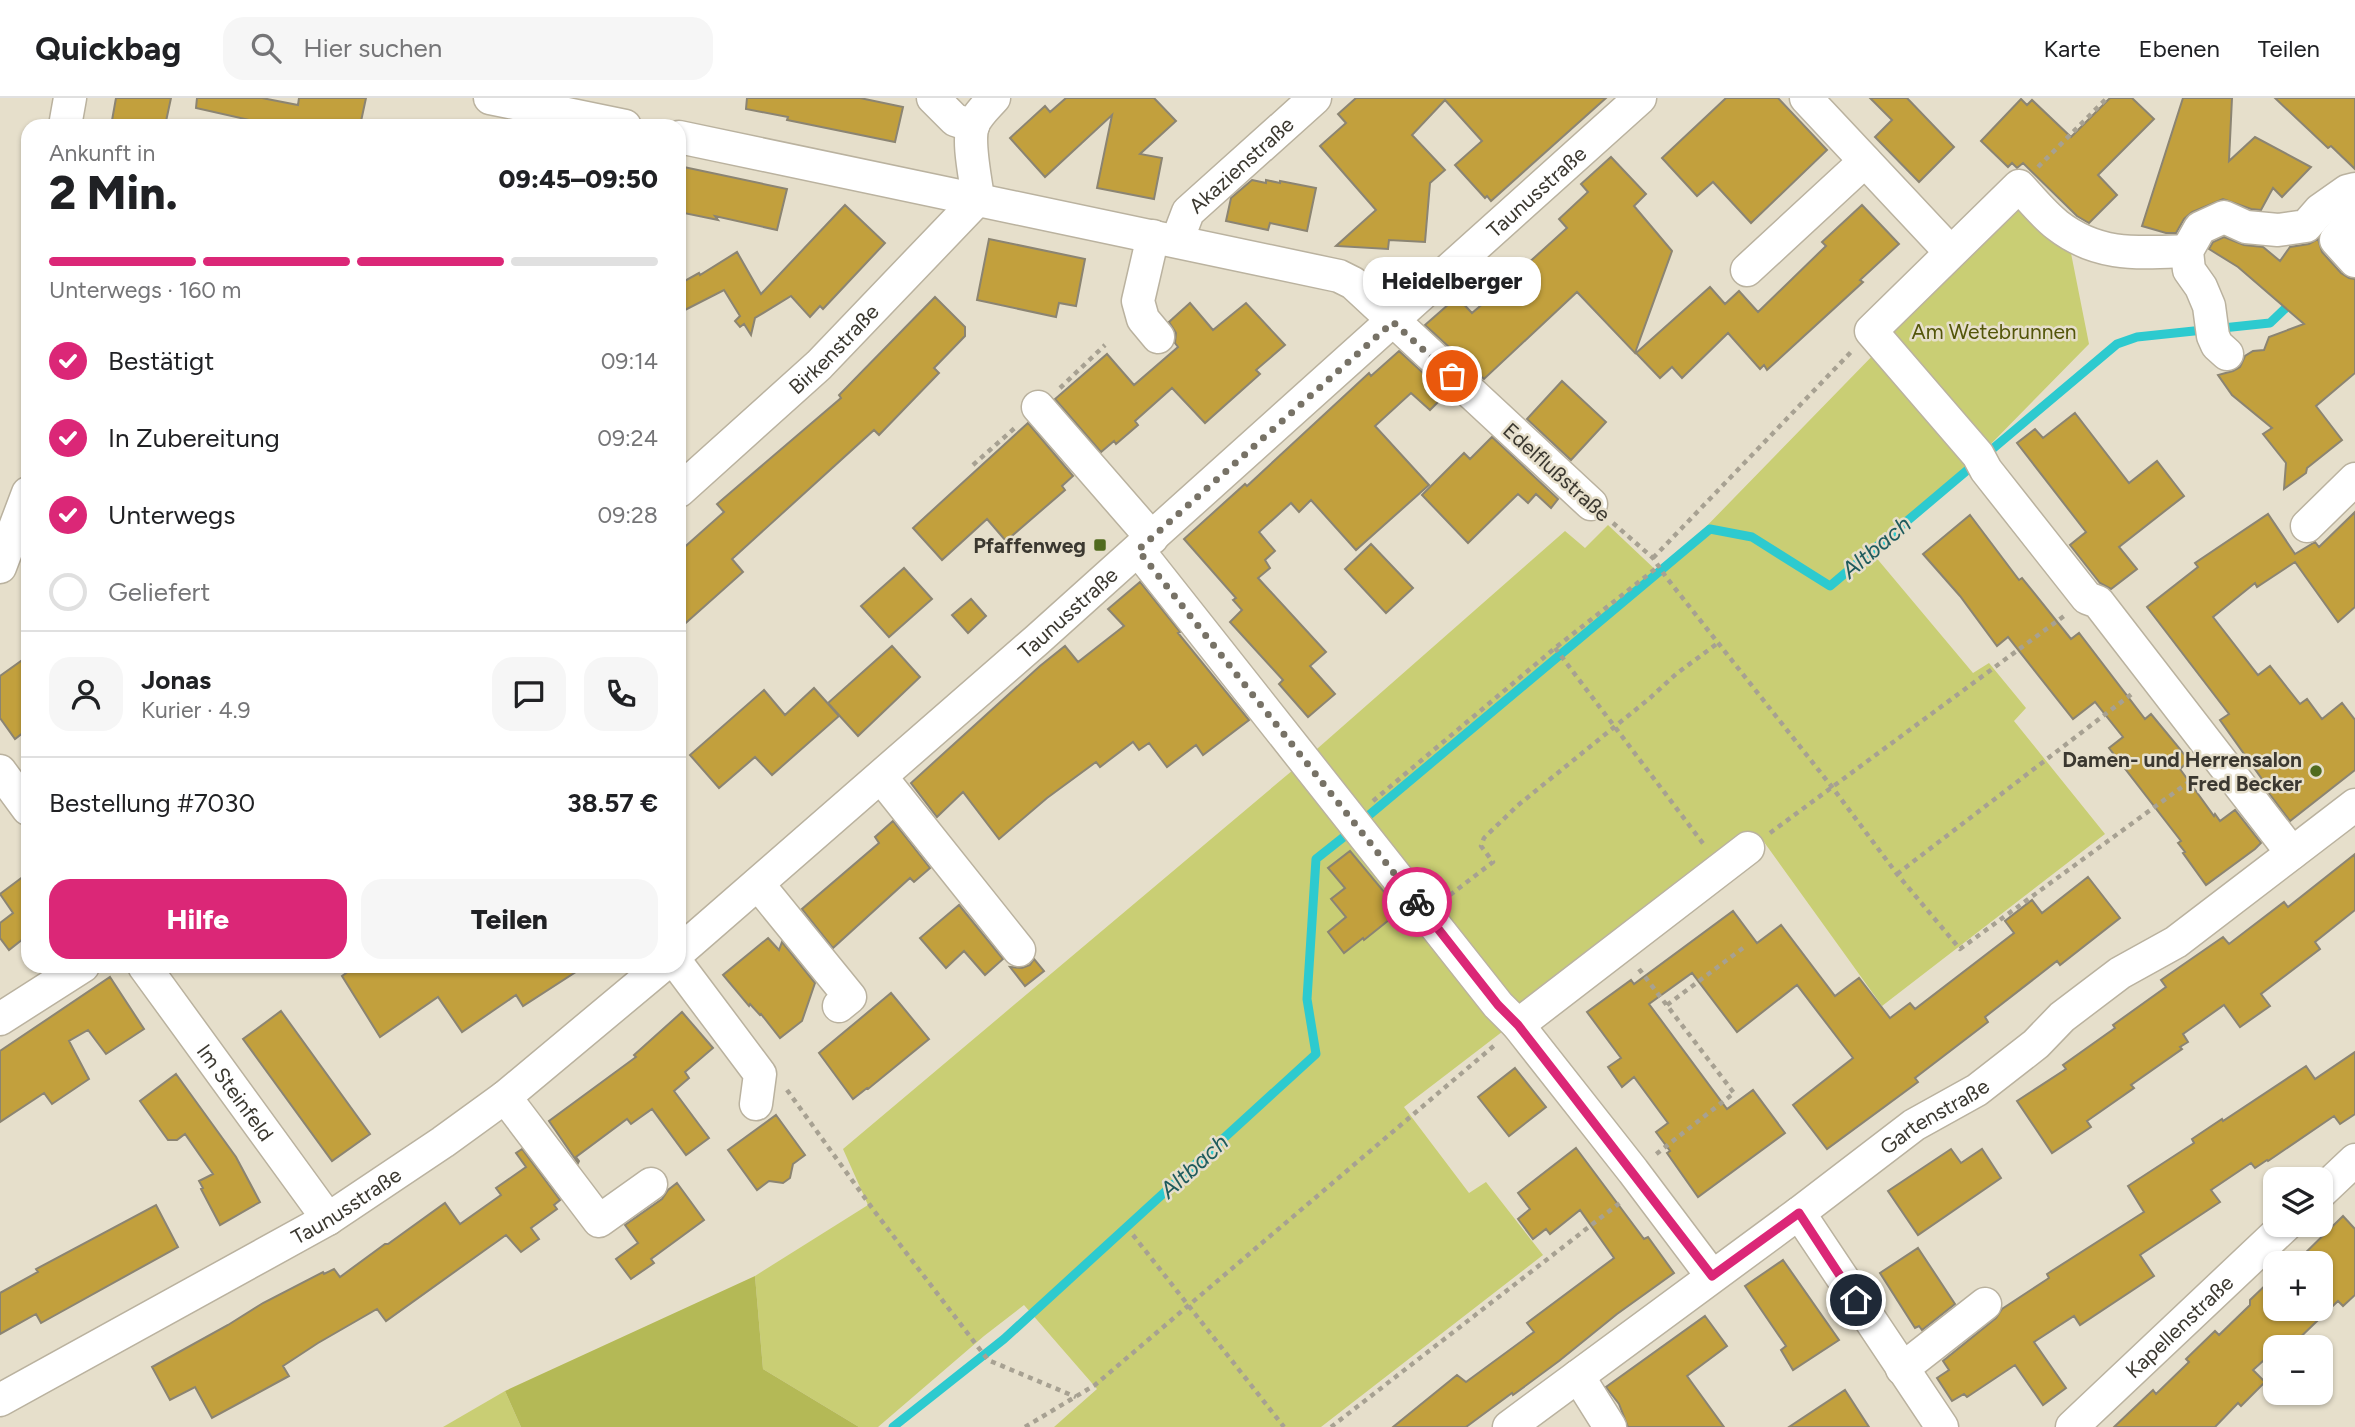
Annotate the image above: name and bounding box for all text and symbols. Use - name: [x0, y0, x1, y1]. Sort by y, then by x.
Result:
- search box: [223, 17, 713, 80]
- text: Quickbag: [35, 29, 181, 68]
- icon: search: [247, 29, 285, 67]
- text: Hier suchen: [303, 32, 442, 64]
- text: Karte: [2044, 34, 2101, 63]
- text: Ebenen: [2139, 34, 2220, 63]
- text: Teilen: [2258, 34, 2320, 63]
- street label: Akazienstraße: [1183, 111, 1298, 218]
- text: Ankunft in: [49, 139, 155, 167]
- street label: Taunusstraße: [1481, 140, 1591, 242]
- text: 09:45–09:50: [499, 163, 658, 195]
- text: 2 Min.: [49, 165, 178, 221]
- callout: Heidelberger: [1363, 257, 1541, 306]
- text: Heidelberger: [1382, 267, 1522, 295]
- text: Unterwegs · 160 m: [49, 276, 241, 304]
- street label: Birkenstraße: [783, 299, 883, 399]
- park label: Am Wetebrunnen: [1911, 319, 2077, 344]
- icon: check: [49, 342, 87, 380]
- text: Bestätigt: [108, 345, 214, 377]
- pin: [1422, 346, 1482, 406]
- text: 09:14: [601, 347, 658, 375]
- icon: bag: [1433, 357, 1471, 395]
- street label: Edelflußstraße: [1498, 417, 1616, 527]
- icon: check: [49, 419, 87, 457]
- text: In Zubereitung: [108, 422, 280, 454]
- text: 09:24: [597, 424, 658, 452]
- icon: check: [49, 496, 87, 534]
- text: Unterwegs: [108, 499, 235, 531]
- text: 09:28: [597, 501, 658, 529]
- water label: Altbach: [1835, 510, 1917, 585]
- place label: Pfaffenweg: [973, 533, 1086, 558]
- marker: Pfaffenweg: [1092, 537, 1108, 553]
- street label: Taunusstraße: [1013, 561, 1122, 663]
- text: Geliefert: [108, 576, 210, 608]
- button: person: [49, 657, 123, 731]
- button: chat: [492, 657, 566, 731]
- button: phone: [584, 657, 658, 731]
- text: Jonas: [141, 664, 211, 696]
- text: Kurier · 4.9: [141, 696, 251, 724]
- place label: Damen- und Herrensalon Fred Becker: [2062, 747, 2302, 796]
- marker: Damen- und Herrensalon Fred Becker: [2308, 763, 2324, 779]
- text: Bestellung #7030: [49, 787, 255, 819]
- text: 38.57 €: [567, 787, 658, 819]
- courier: [1382, 867, 1452, 937]
- button: Hilfe: [49, 879, 347, 959]
- button: Teilen: [361, 879, 658, 959]
- icon: bike: [1398, 883, 1436, 921]
- street label: Im Steinfeld: [192, 1039, 279, 1145]
- street label: Gartenstraße: [1875, 1073, 1994, 1159]
- water label: Altbach: [1153, 1128, 1234, 1205]
- street label: Taunusstraße: [287, 1161, 405, 1249]
- map controls: [2263, 1167, 2333, 1405]
- button: layers: [2263, 1167, 2333, 1237]
- button: +: [2263, 1251, 2333, 1321]
- street label: Kapellenstraße: [2120, 1269, 2238, 1383]
- pin: [1826, 1270, 1886, 1330]
- icon: home: [1837, 1281, 1875, 1319]
- button: −: [2263, 1335, 2333, 1405]

